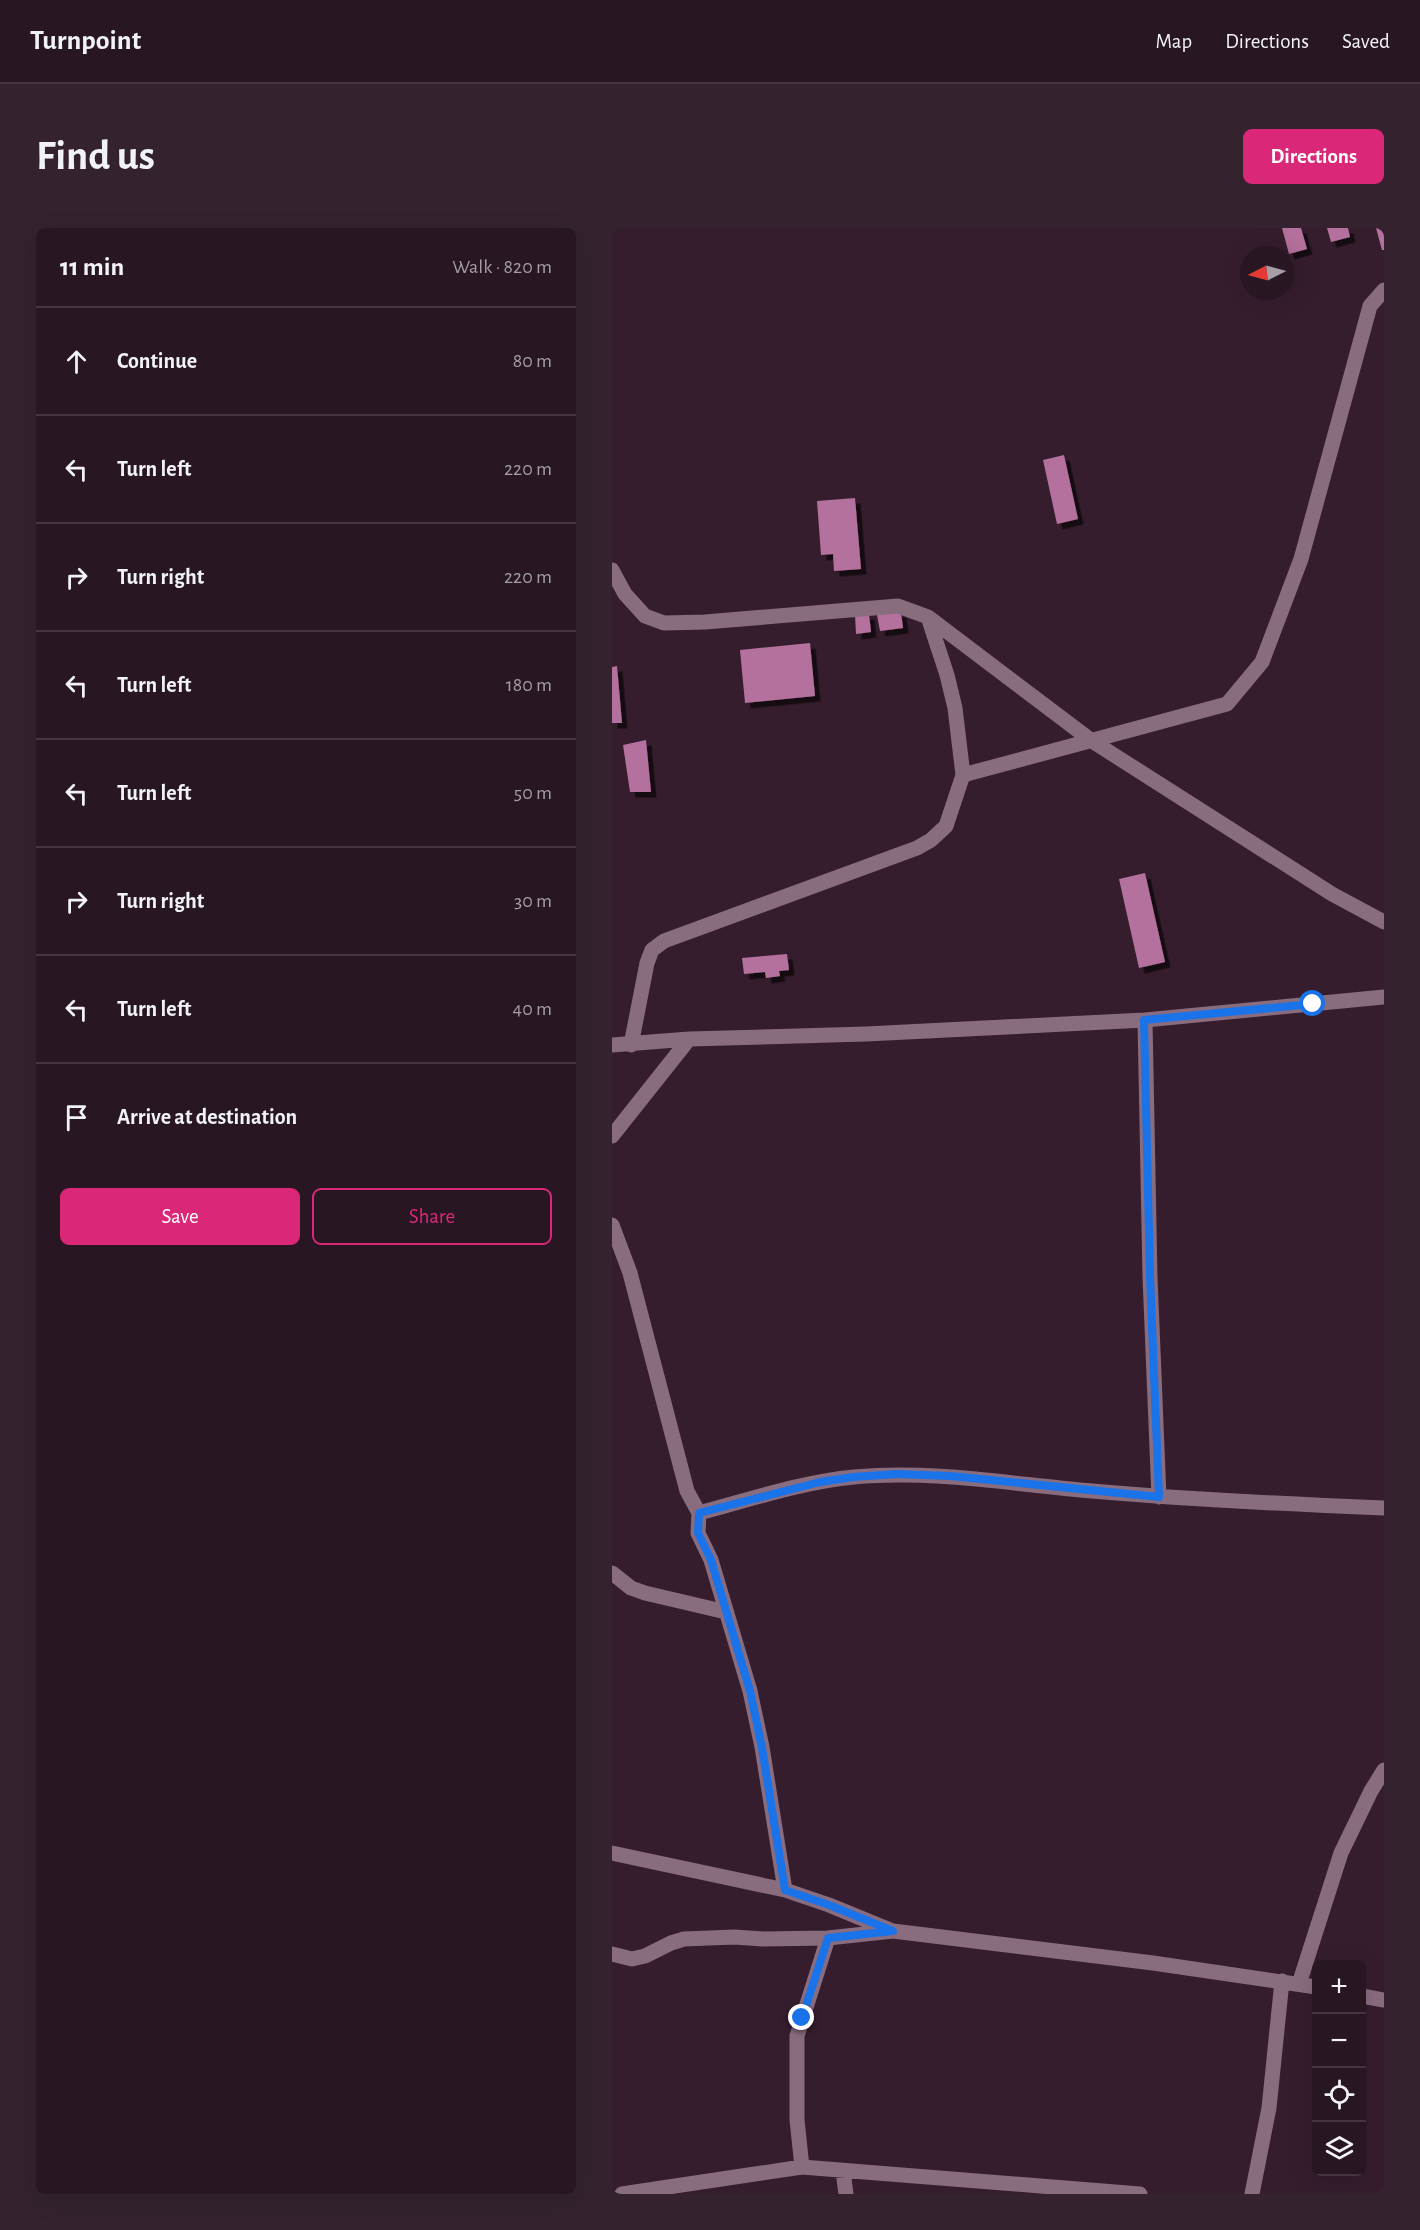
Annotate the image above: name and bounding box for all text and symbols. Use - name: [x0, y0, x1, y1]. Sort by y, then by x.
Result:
- text: Turnpoint: [30, 27, 141, 55]
- text: Map: [1156, 31, 1192, 52]
- text: Directions: [1225, 31, 1309, 52]
- text: Saved: [1342, 31, 1390, 52]
- button: Directions: [1243, 129, 1384, 184]
- text: Find us: [36, 135, 155, 177]
- north arrow: [1240, 246, 1294, 300]
- text: 11 min: [60, 254, 124, 280]
- text: Walk · 820 m: [452, 257, 552, 277]
- icon: ahead: [60, 345, 93, 378]
- text: Continue: [117, 350, 197, 372]
- text: 80 m: [513, 351, 552, 371]
- icon: left: [60, 453, 93, 486]
- text: Turn left: [117, 458, 191, 480]
- text: 220 m: [504, 459, 552, 479]
- icon: right: [60, 561, 93, 594]
- text: Turn right: [117, 566, 204, 588]
- text: 220 m: [504, 567, 552, 587]
- icon: left: [60, 669, 93, 702]
- text: Turn left: [117, 674, 191, 696]
- text: 180 m: [506, 675, 552, 695]
- icon: left: [60, 777, 93, 810]
- text: Turn left: [117, 782, 191, 804]
- text: 50 m: [514, 783, 552, 803]
- icon: right: [60, 885, 93, 918]
- text: Turn right: [117, 890, 204, 912]
- text: 30 m: [514, 891, 552, 911]
- route start: [1299, 990, 1325, 1016]
- icon: left: [60, 993, 93, 1026]
- text: Turn left: [117, 998, 191, 1020]
- text: 40 m: [513, 999, 552, 1019]
- icon: arrive: [60, 1101, 93, 1134]
- text: Arrive at destination: [117, 1106, 297, 1128]
- button: Save: [60, 1188, 300, 1245]
- button: Share: [312, 1188, 552, 1245]
- map controls: [1312, 1960, 1366, 2176]
- button: +: [1312, 1960, 1366, 2014]
- route end: [788, 2004, 814, 2030]
- button: −: [1312, 2014, 1366, 2068]
- button: locate: [1312, 2068, 1366, 2122]
- button: layers: [1312, 2122, 1366, 2176]

